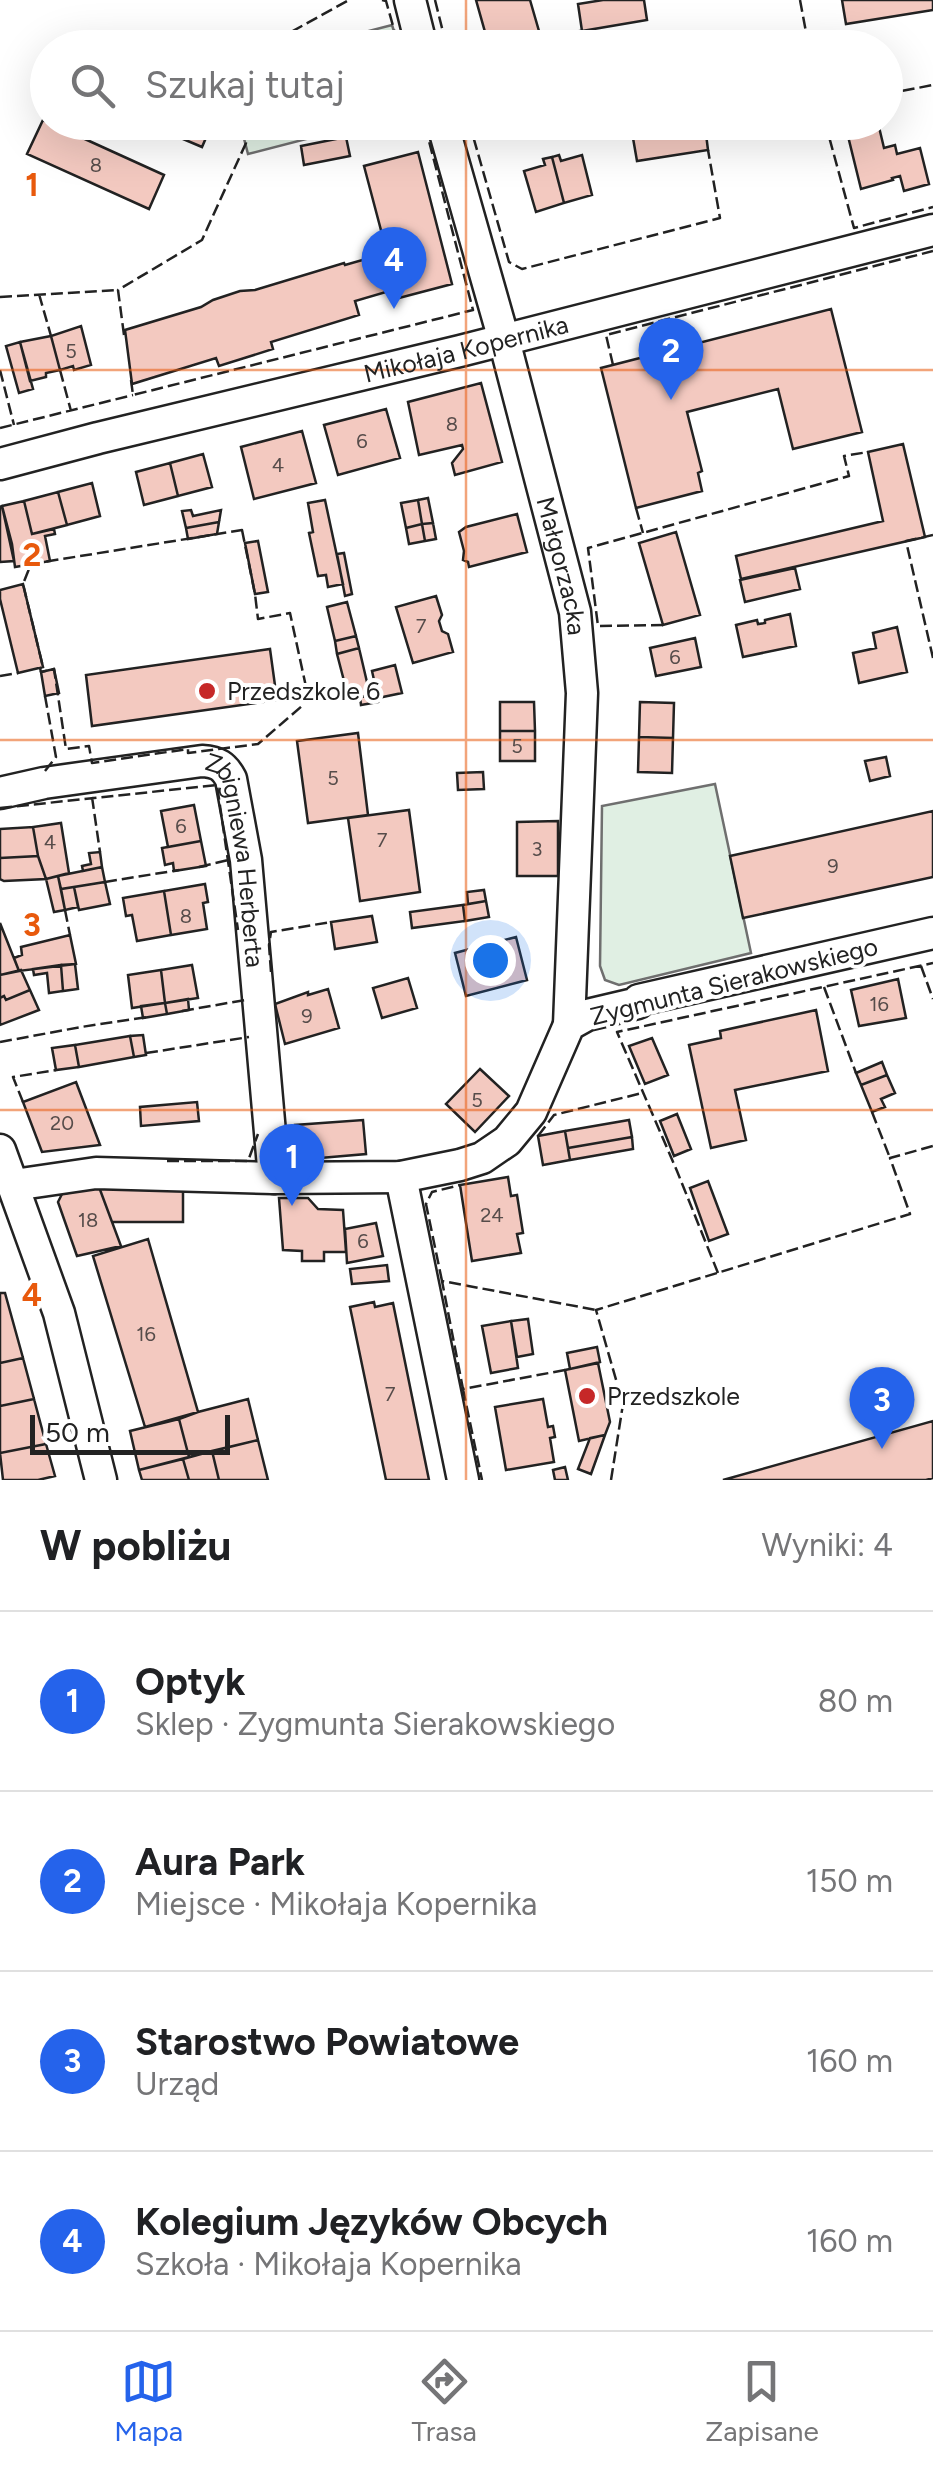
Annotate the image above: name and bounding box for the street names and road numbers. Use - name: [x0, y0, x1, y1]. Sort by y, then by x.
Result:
- street label: Mikołaja Kopernika: [361, 309, 571, 389]
- street label: Małgorzacka: [531, 493, 592, 636]
- street label: Zbigniewa Herberta: [202, 746, 270, 969]
- street label: Zygmunta Sierakowskiego: [587, 931, 881, 1031]

